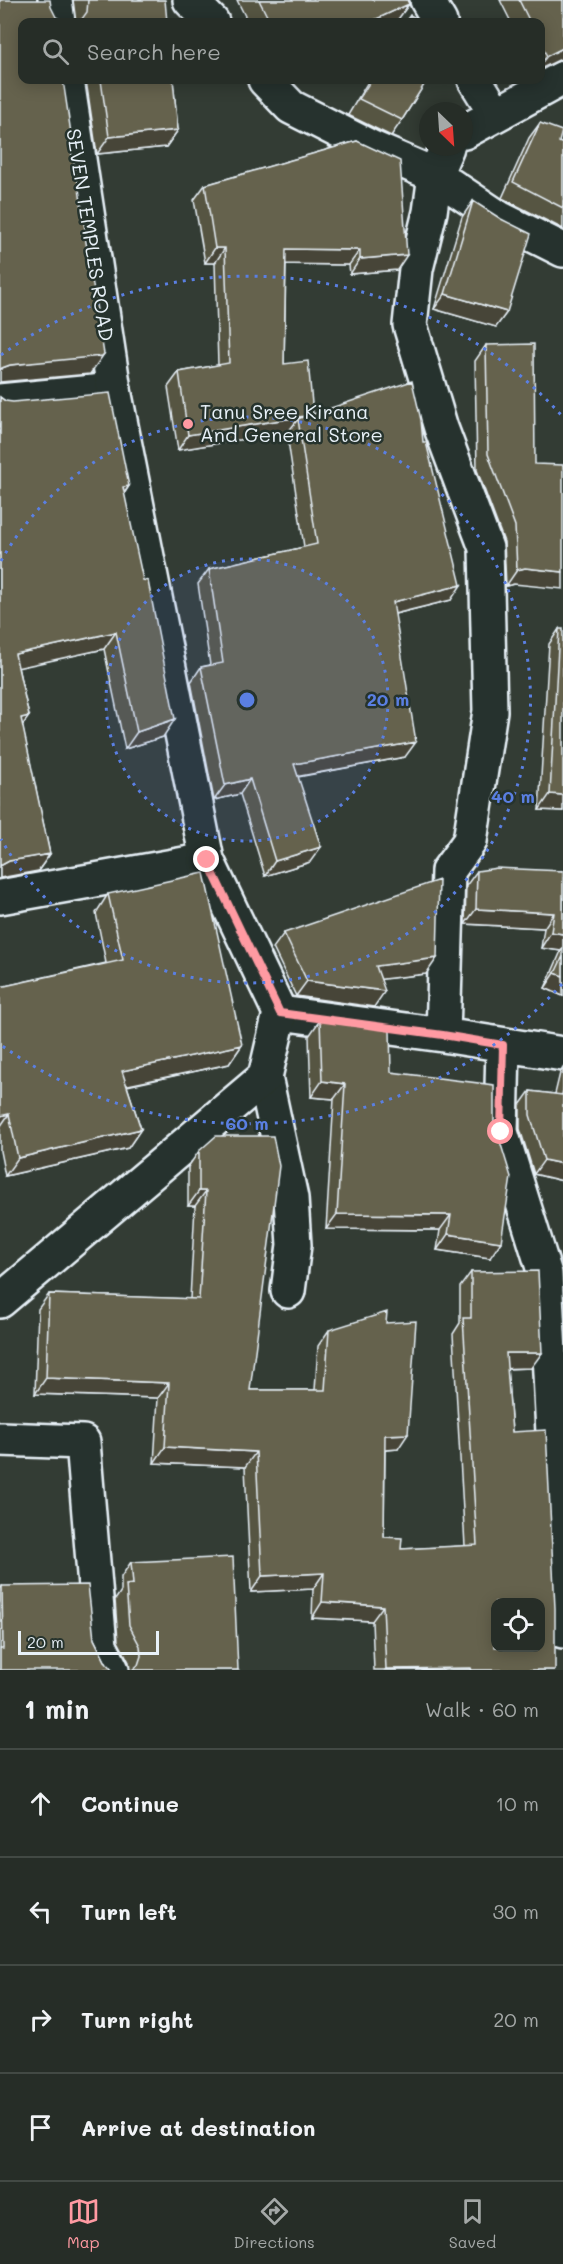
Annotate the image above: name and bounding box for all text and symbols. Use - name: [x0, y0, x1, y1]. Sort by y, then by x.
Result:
- search box: [18, 18, 545, 84]
- icon: search: [39, 35, 72, 68]
- text: Search here: [87, 37, 221, 66]
- north arrow: [419, 102, 473, 156]
- street label: SEVEN TEMPLES ROAD: [61, 127, 121, 343]
- place label: Tanu Sree Kirana And General Store: [200, 398, 383, 447]
- marker: Tanu Sree Kirana And General Store: [181, 417, 195, 431]
- text: 20 m: [367, 687, 409, 711]
- centre of rings: [237, 690, 257, 710]
- text: 40 m: [491, 784, 535, 808]
- route end: [193, 846, 219, 872]
- text: 60 m: [225, 1111, 269, 1135]
- route start: [487, 1118, 513, 1144]
- map controls: [491, 1598, 545, 1652]
- button: locate: [491, 1598, 545, 1652]
- scale bar: [18, 1628, 159, 1656]
- text: 20 m: [27, 1631, 64, 1652]
- text: 1 min: [24, 1692, 89, 1726]
- text: Walk · 60 m: [425, 1696, 539, 1722]
- icon: ahead: [24, 1787, 57, 1820]
- text: Continue: [81, 1789, 179, 1818]
- text: 10 m: [495, 1790, 539, 1816]
- icon: left: [24, 1895, 57, 1928]
- text: Turn left: [81, 1897, 177, 1926]
- text: 30 m: [493, 1898, 539, 1924]
- icon: right: [24, 2003, 57, 2036]
- text: Turn right: [81, 2005, 193, 2034]
- text: 20 m: [493, 2006, 539, 2032]
- icon: arrive: [24, 2111, 57, 2144]
- text: Arrive at destination: [81, 2113, 316, 2142]
- tab: Map: [67, 2195, 100, 2252]
- tab: Directions: [234, 2195, 315, 2252]
- tab: Saved: [449, 2195, 496, 2252]

